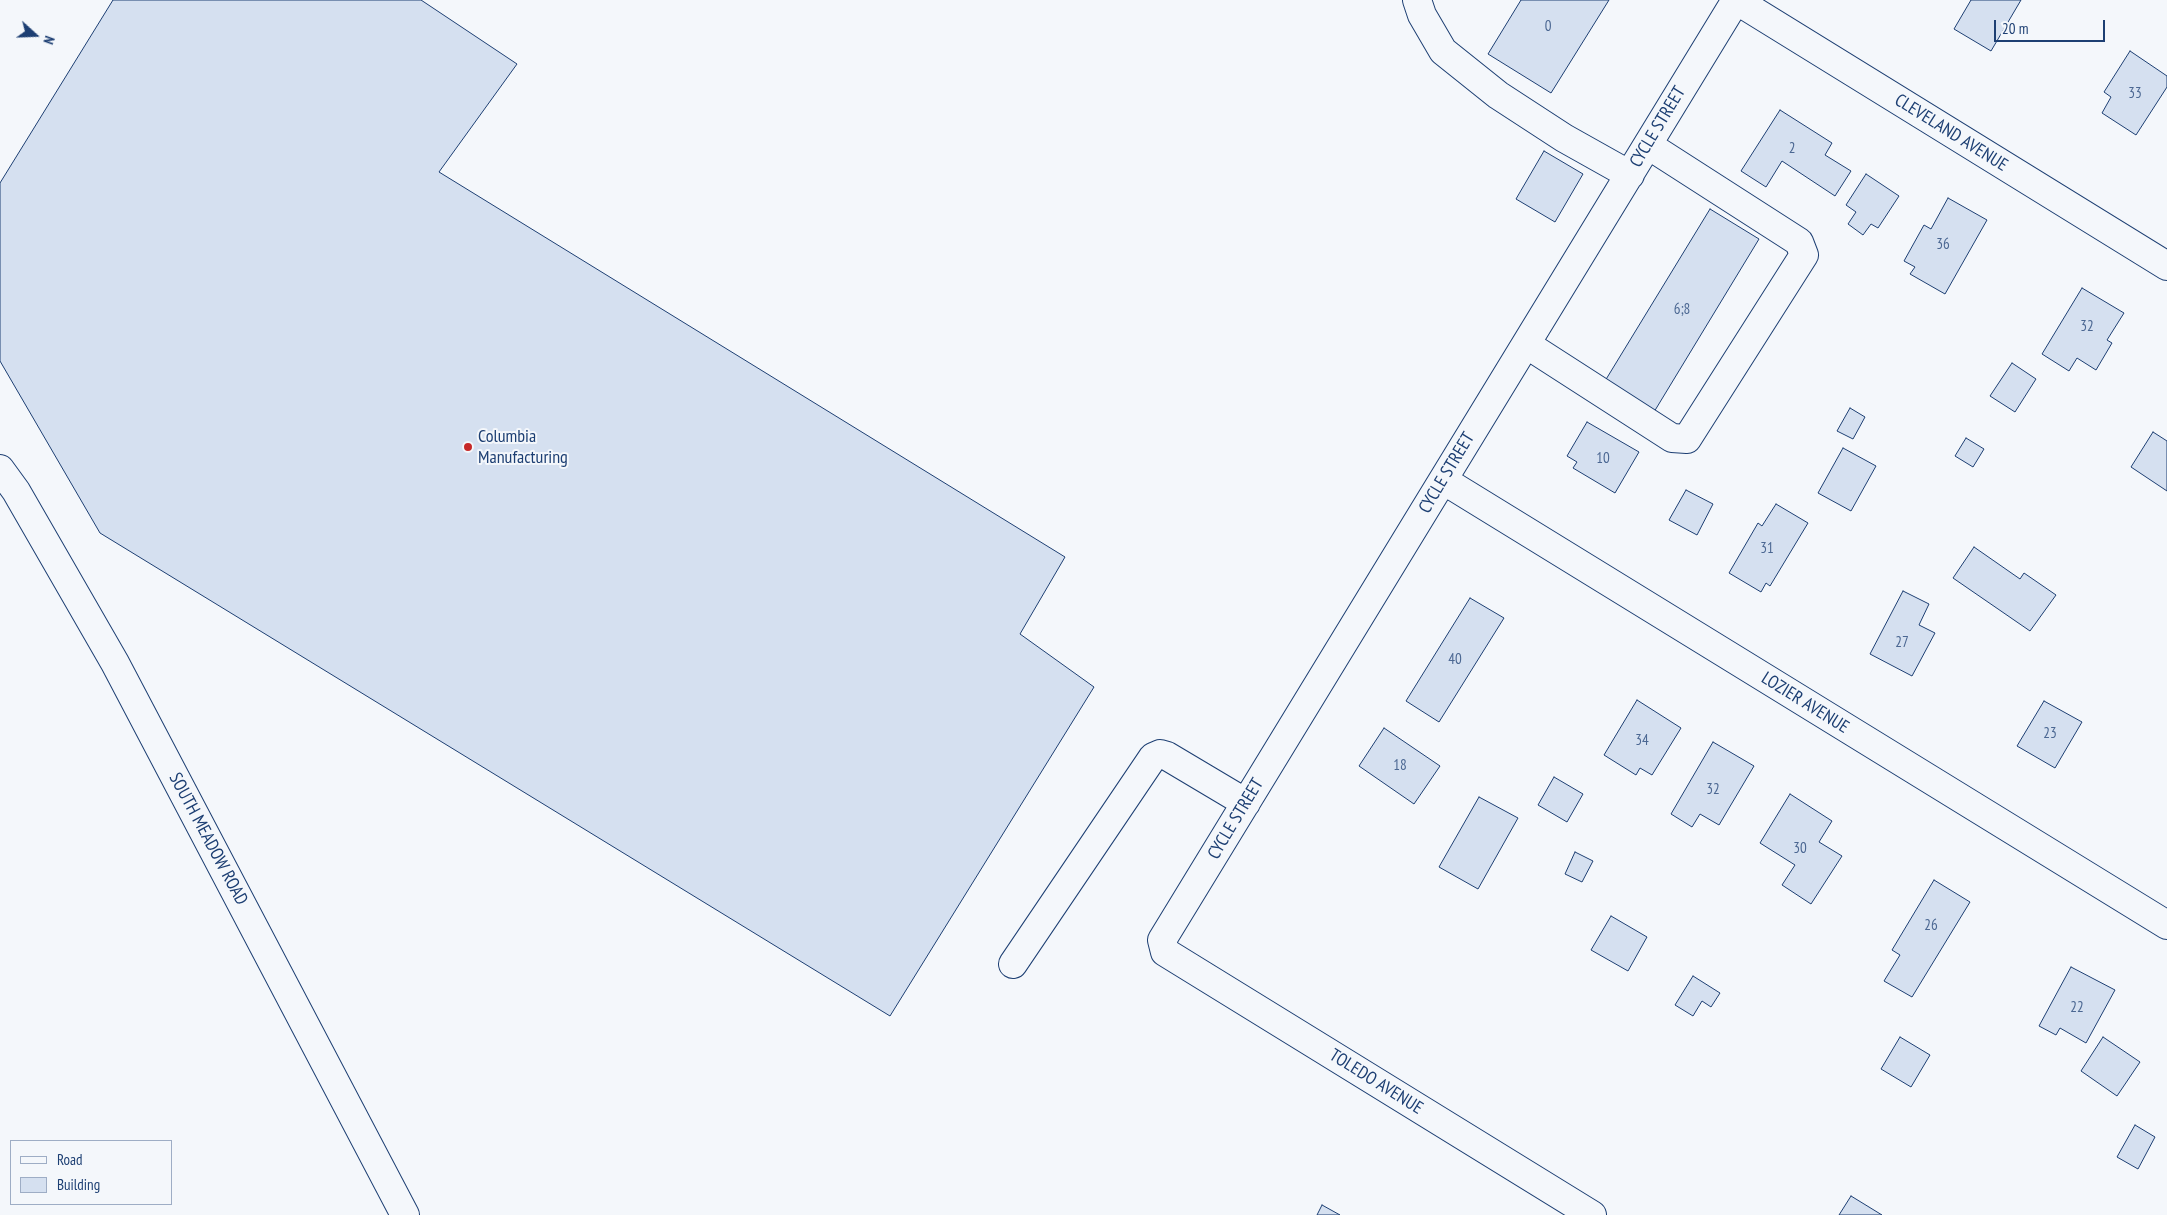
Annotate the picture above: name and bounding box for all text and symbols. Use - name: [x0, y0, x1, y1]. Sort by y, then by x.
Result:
- north arrow: [10, 10, 60, 60]
- scale bar: [1997, 10, 2108, 42]
- house number: 0: [1545, 18, 1551, 36]
- text: 20 m: [2002, 19, 2028, 38]
- text: N: [39, 33, 59, 47]
- street label: CYCLE STREET: [1625, 83, 1691, 171]
- house number: 33: [2128, 85, 2142, 103]
- street label: CLEVELAND AVENUE: [1890, 90, 2012, 176]
- house number: 2: [1789, 140, 1795, 158]
- house number: 36: [1936, 236, 1950, 254]
- house number: 6;8: [1674, 301, 1690, 319]
- house number: 32: [2080, 318, 2094, 336]
- place label: Columbia Manufacturing: [478, 426, 568, 468]
- street label: CYCLE STREET: [1414, 429, 1480, 517]
- marker: Columbia Manufacturing: [462, 441, 474, 453]
- house number: 10: [1596, 450, 1610, 468]
- house number: 31: [1760, 540, 1774, 558]
- house number: 27: [1895, 634, 1909, 652]
- house number: 40: [1448, 651, 1462, 669]
- street label: LOZIER AVENUE: [1757, 668, 1853, 738]
- house number: 23: [2043, 725, 2057, 743]
- house number: 34: [1635, 732, 1649, 750]
- house number: 18: [1393, 757, 1407, 775]
- street label: SOUTH MEADOW ROAD: [164, 769, 252, 909]
- street label: CYCLE STREET: [1203, 775, 1269, 863]
- house number: 32: [1706, 781, 1720, 799]
- house number: 30: [1793, 840, 1807, 858]
- house number: 26: [1924, 917, 1938, 935]
- house number: 22: [2070, 999, 2084, 1017]
- street label: TOLEDO AVENUE: [1325, 1045, 1427, 1119]
- legend: [10, 1140, 172, 1205]
- text: Road: [57, 1150, 83, 1169]
- text: Building: [57, 1175, 100, 1194]

